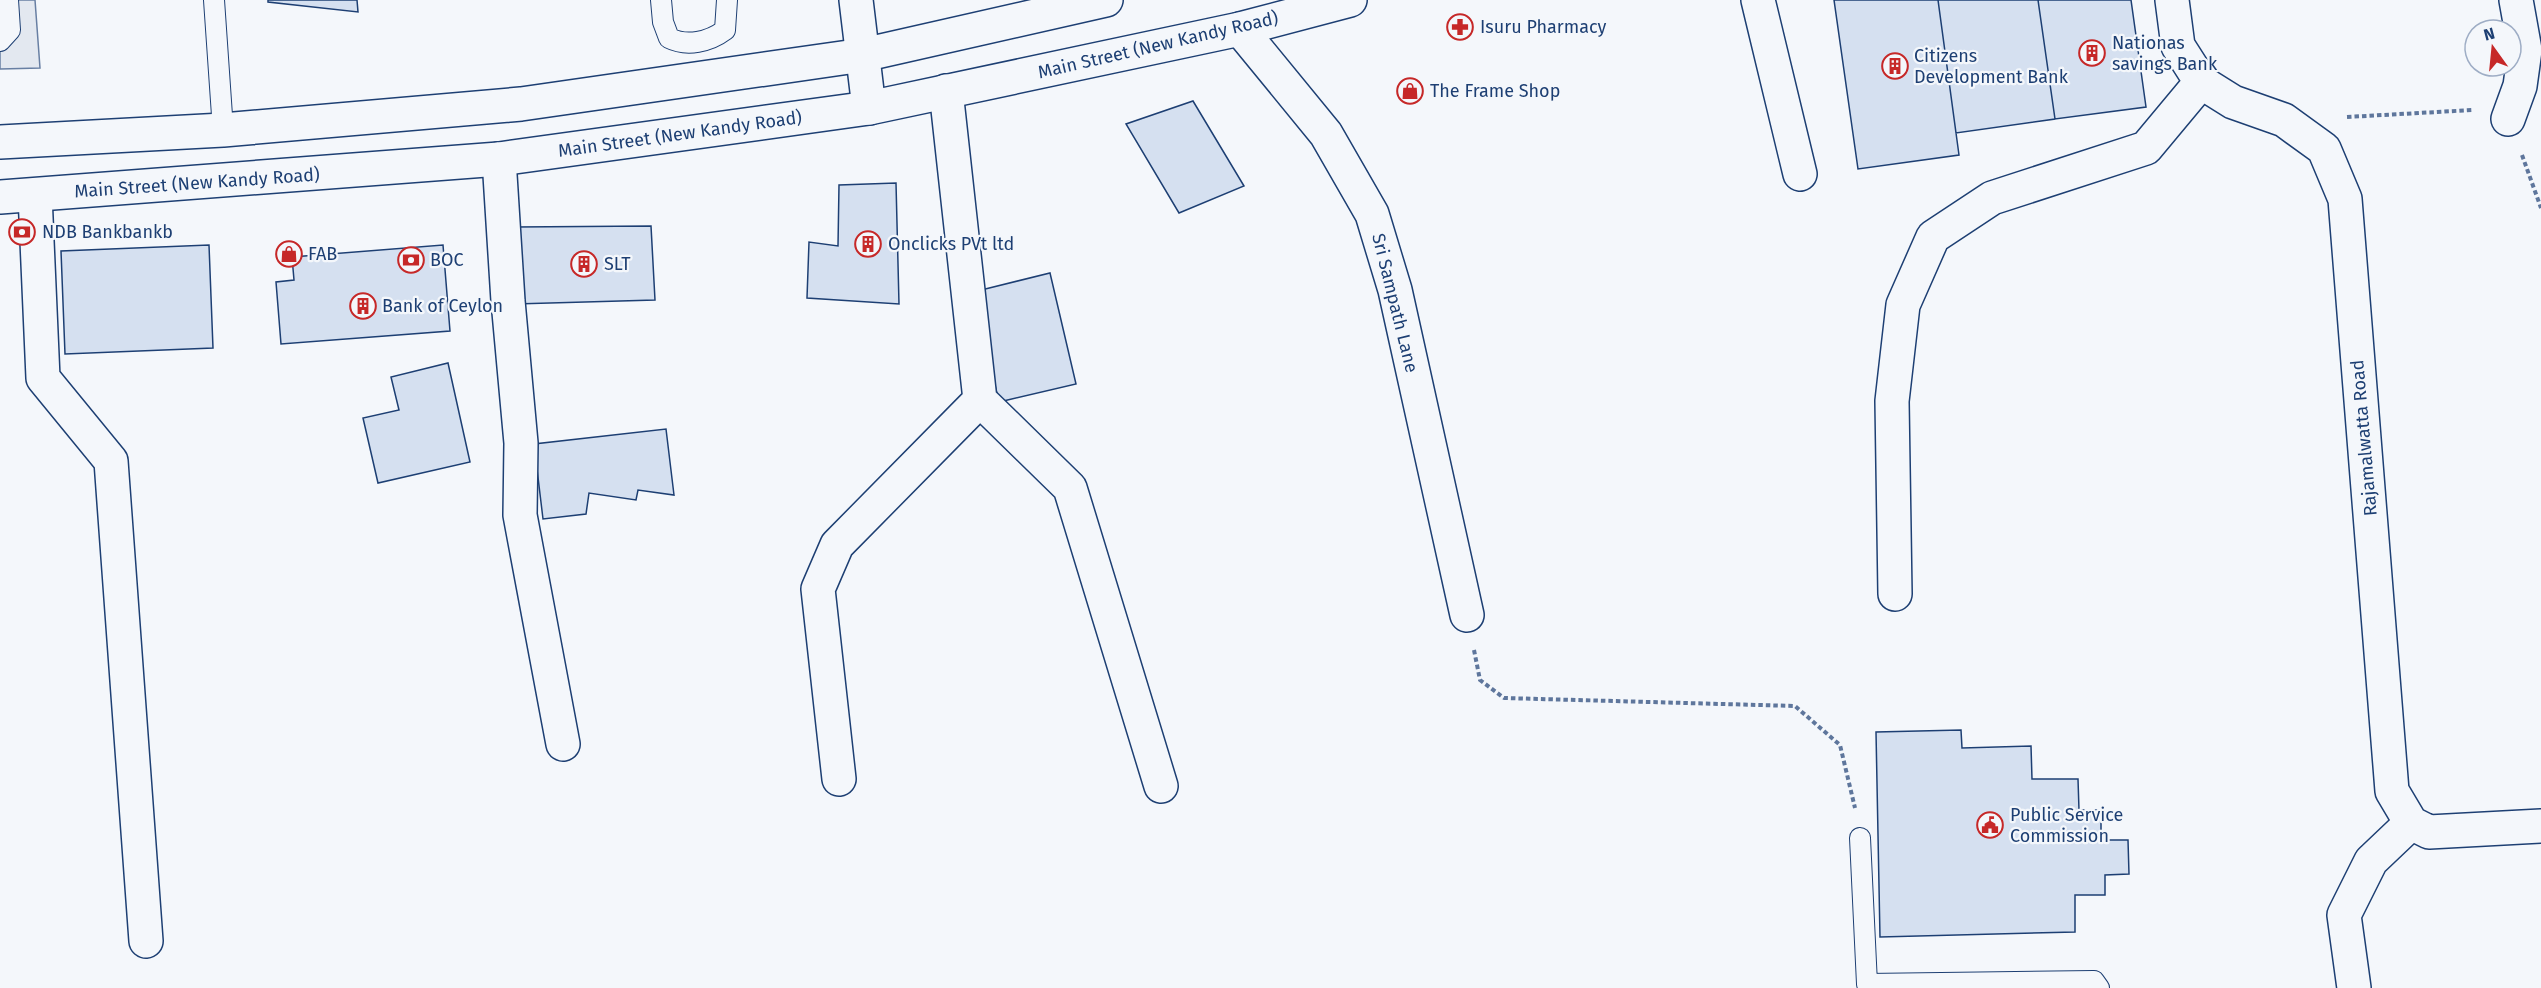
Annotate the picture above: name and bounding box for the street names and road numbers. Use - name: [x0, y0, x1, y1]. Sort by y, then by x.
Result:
- street label: Main Street (New Kandy Road): [1036, 7, 1280, 83]
- street label: Main Street (New Kandy Road): [557, 106, 803, 162]
- street label: Main Street (New Kandy Road): [74, 163, 321, 203]
- street label: Sri Sampath Lane: [1367, 231, 1423, 375]
- street label: Rajamalwatta Road: [2346, 359, 2382, 517]

